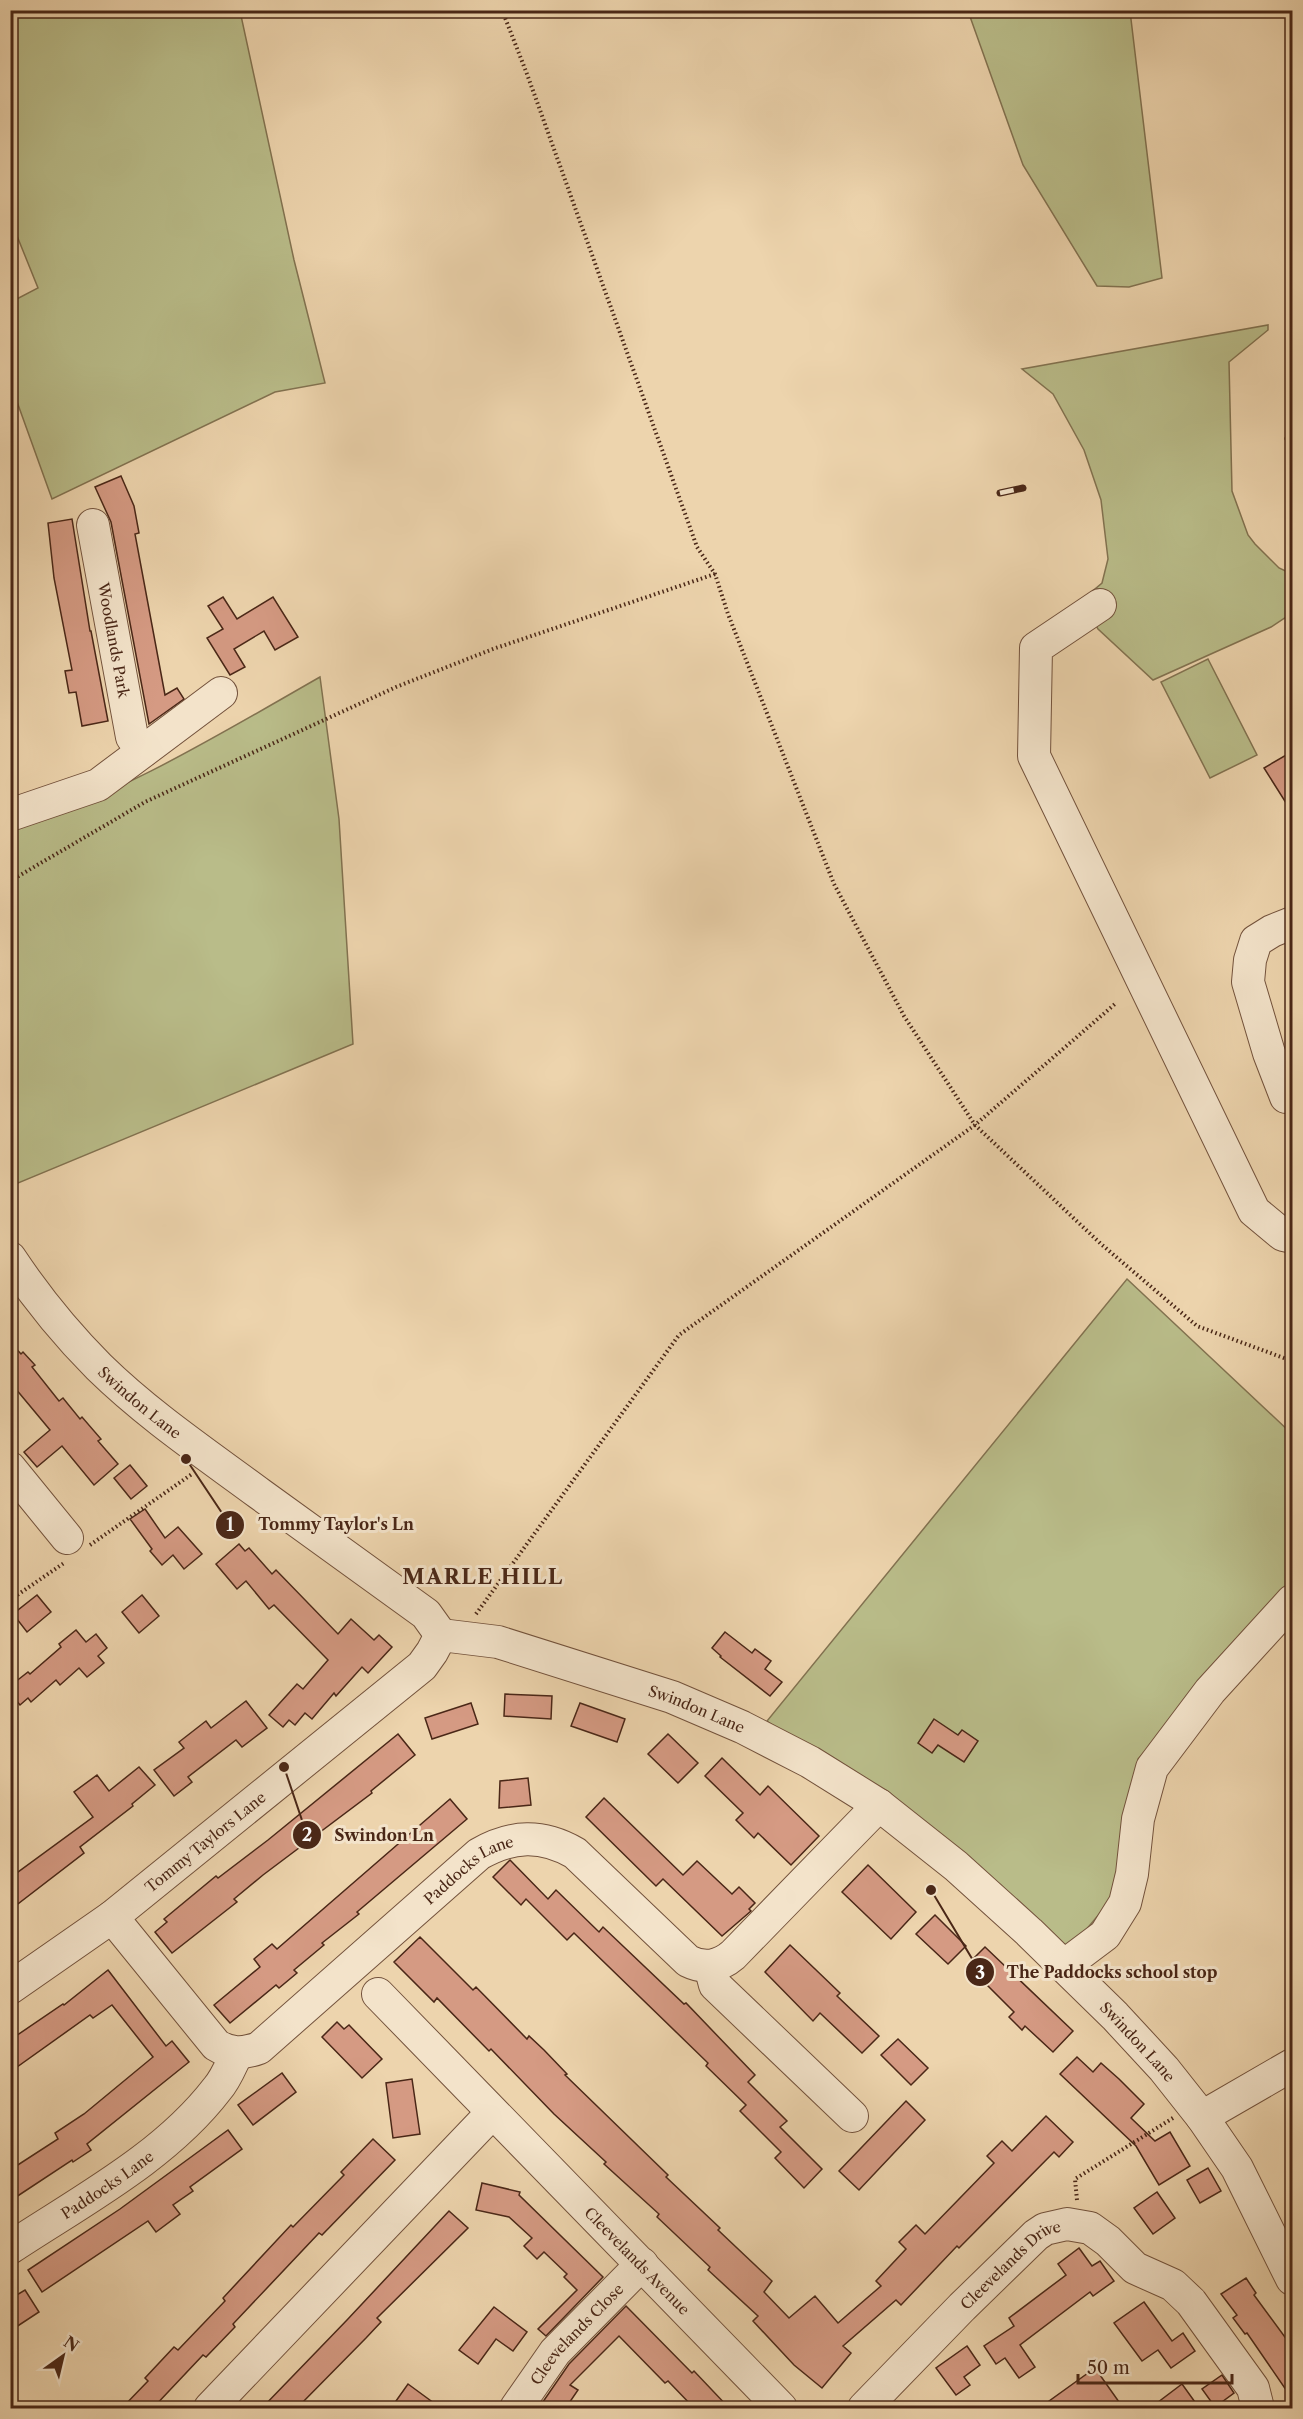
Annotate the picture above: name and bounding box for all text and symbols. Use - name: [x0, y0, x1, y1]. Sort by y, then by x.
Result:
- street label: Woodlands Park: [94, 580, 134, 701]
- street label: Swindon Lane: [94, 1362, 185, 1442]
- callout: Tommy Taylor's Ln: [215, 1508, 426, 1542]
- text: 1: [226, 1514, 234, 1536]
- text: Tommy Taylor's Ln: [258, 1514, 414, 1534]
- district label: MARLE HILL: [402, 1564, 564, 1589]
- street label: Swindon Lane: [646, 1681, 748, 1737]
- street label: Tommy Taylors Lane: [141, 1787, 269, 1896]
- callout: Swindon Ln: [292, 1818, 446, 1852]
- text: 2: [302, 1824, 312, 1846]
- text: Swindon Ln: [334, 1825, 434, 1845]
- street label: Paddocks Lane: [419, 1831, 515, 1908]
- callout: The Paddocks school stop: [965, 1955, 1230, 1989]
- text: 3: [975, 1962, 985, 1984]
- text: The Paddocks school stop: [1007, 1962, 1218, 1982]
- street label: Swindon Lane: [1096, 1997, 1180, 2085]
- street label: Paddocks Lane: [57, 2146, 157, 2223]
- street label: Cleevelands Avenue: [581, 2203, 694, 2318]
- street label: Cleevelands Drive: [956, 2216, 1063, 2313]
- street label: Cleevelands Close: [526, 2279, 627, 2388]
- north arrow: [33, 2326, 93, 2386]
- text: N: [60, 2331, 83, 2356]
- scale bar: [1078, 2347, 1232, 2385]
- text: 50 m: [1087, 2357, 1130, 2379]

